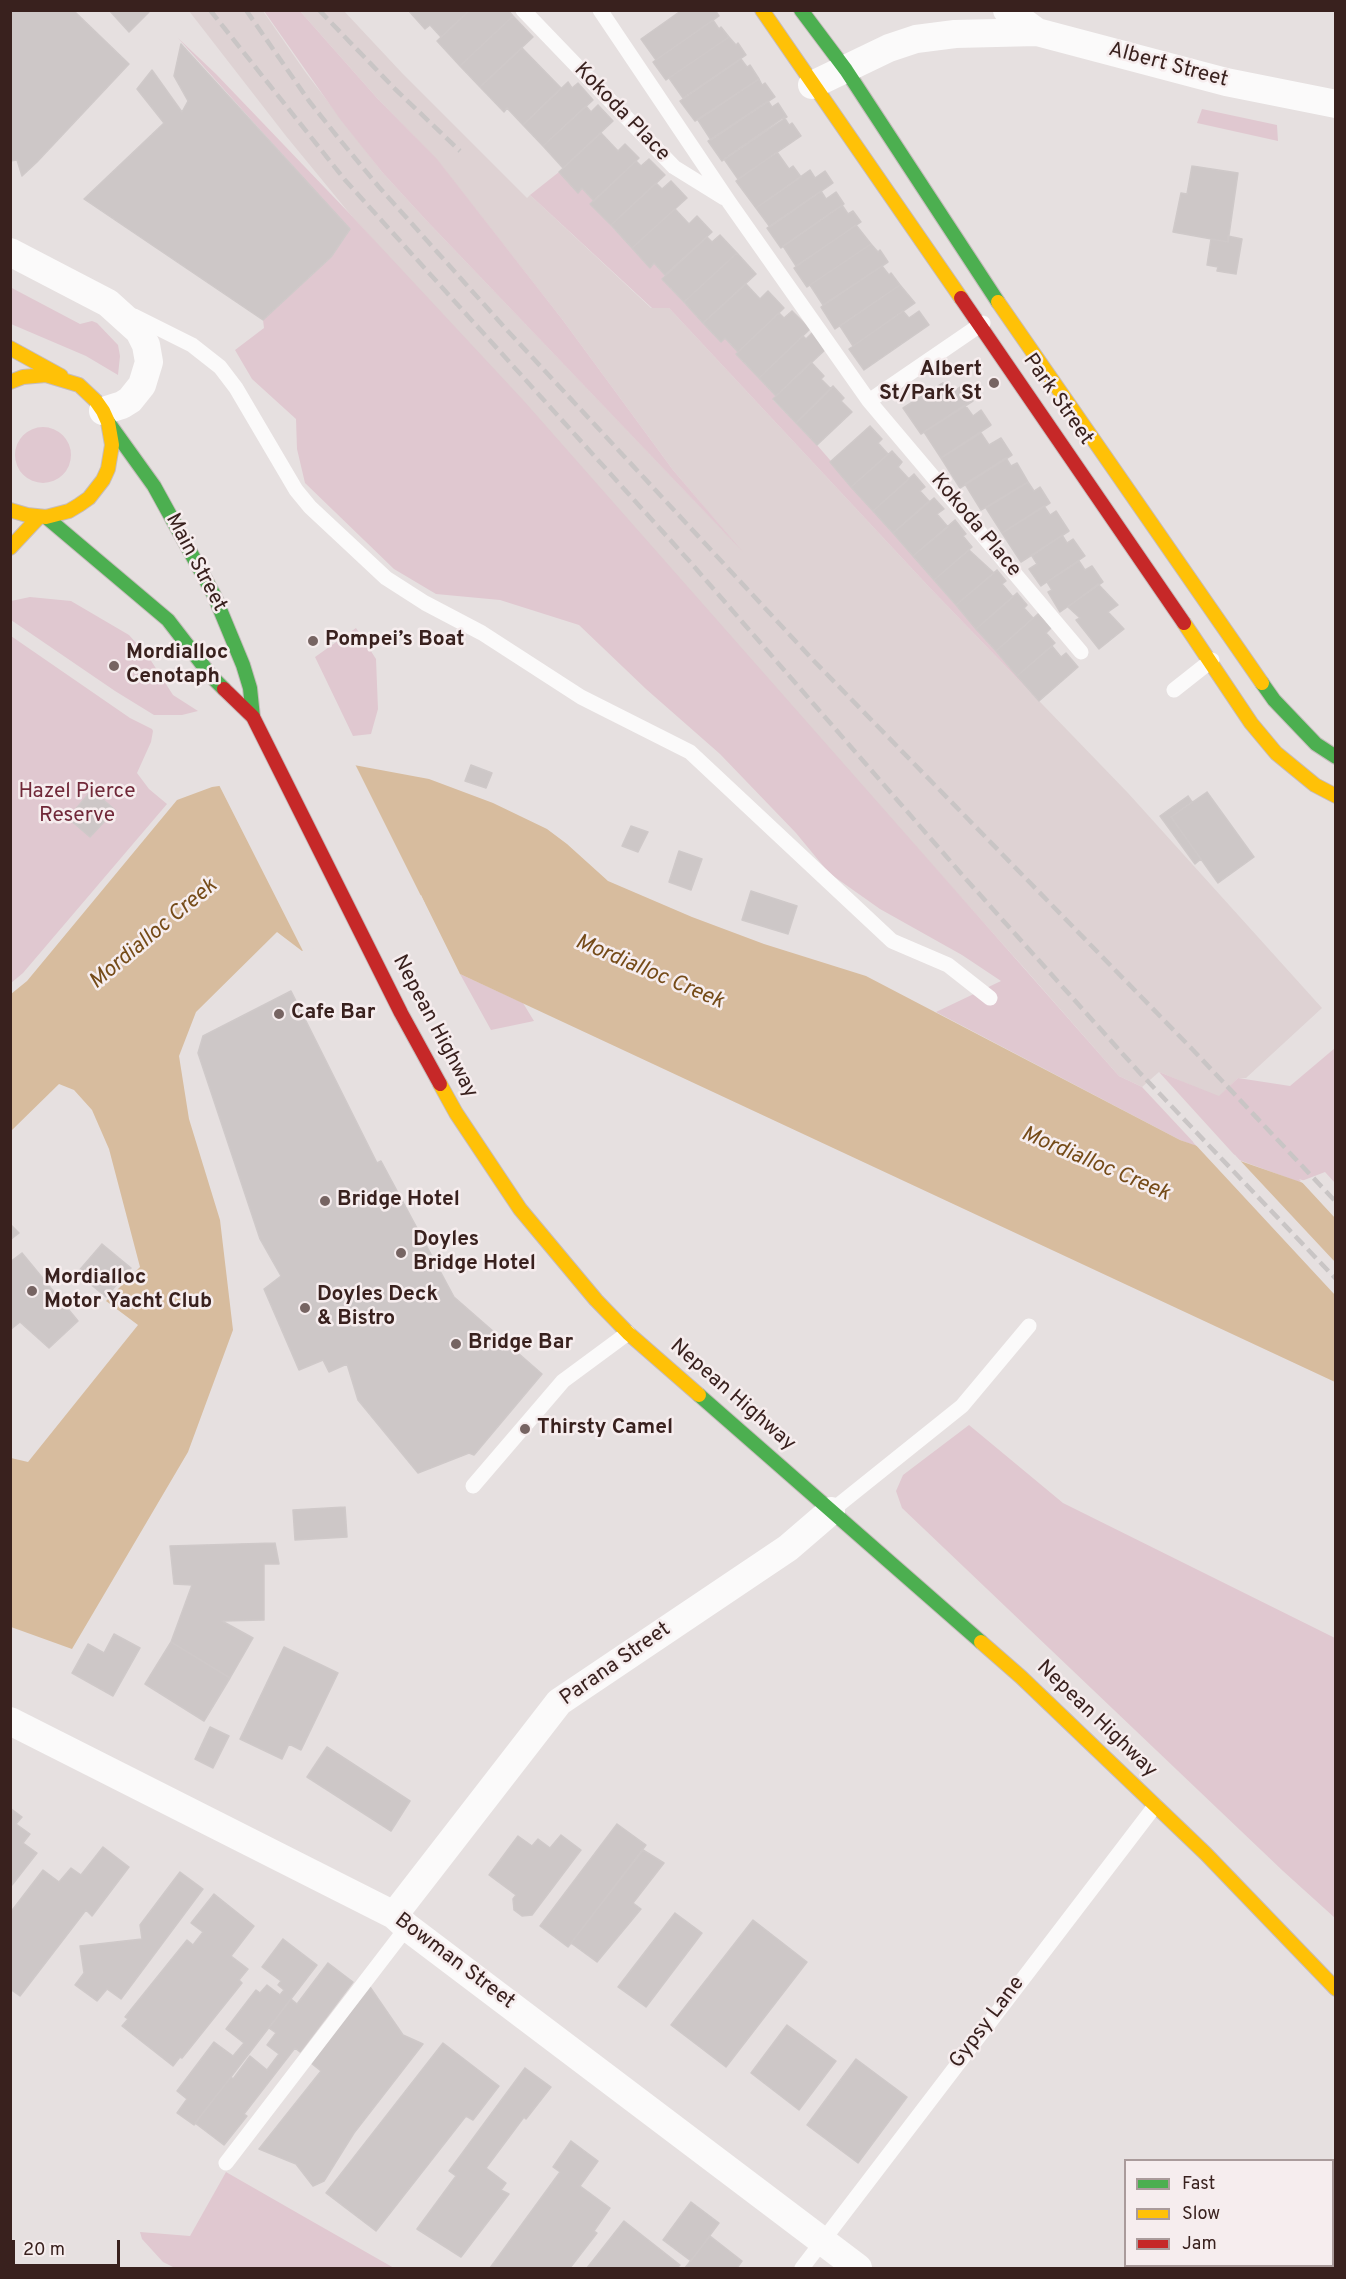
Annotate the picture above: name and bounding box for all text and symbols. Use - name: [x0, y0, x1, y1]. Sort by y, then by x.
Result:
- street label: Albert Street: [1106, 38, 1230, 94]
- street label: Kokoda Place: [568, 58, 674, 168]
- street label: Park Street: [1016, 349, 1098, 451]
- place label: Albert St/Park St: [879, 358, 982, 408]
- marker: Albert St/Park St: [987, 376, 1001, 390]
- street label: Kokoda Place: [924, 469, 1026, 583]
- street label: Main Street: [159, 510, 231, 616]
- place label: Pompei’s Boat: [325, 628, 464, 654]
- marker: Pompei’s Boat: [306, 634, 320, 648]
- place label: Mordialloc Cenotaph: [126, 641, 228, 691]
- marker: Mordialloc Cenotaph: [107, 659, 121, 673]
- park label: Hazel Pierce Reserve: [19, 780, 135, 830]
- water label: Mordialloc Creek: [85, 874, 223, 996]
- water label: Mordialloc Creek: [571, 930, 727, 1016]
- street label: Nepean Highway: [386, 951, 482, 1103]
- place label: Cafe Bar: [291, 1001, 375, 1027]
- marker: Cafe Bar: [272, 1007, 286, 1021]
- water label: Mordialloc Creek: [1017, 1122, 1173, 1208]
- place label: Bridge Hotel: [337, 1188, 460, 1214]
- marker: Bridge Hotel: [318, 1194, 332, 1208]
- place label: Doyles Bridge Hotel: [413, 1228, 536, 1278]
- marker: Doyles Bridge Hotel: [394, 1246, 408, 1260]
- place label: Mordialloc Motor Yacht Club: [44, 1266, 212, 1316]
- place label: Doyles Deck & Bistro: [317, 1283, 438, 1333]
- marker: Mordialloc Motor Yacht Club: [25, 1284, 39, 1298]
- marker: Doyles Deck & Bistro: [298, 1301, 312, 1315]
- place label: Bridge Bar: [468, 1331, 573, 1357]
- street label: Nepean Highway: [664, 1335, 800, 1457]
- marker: Bridge Bar: [449, 1337, 463, 1351]
- place label: Thirsty Camel: [537, 1416, 673, 1442]
- marker: Thirsty Camel: [518, 1422, 532, 1436]
- street label: Parana Street: [556, 1618, 676, 1712]
- street label: Nepean Highway: [1030, 1656, 1162, 1784]
- street label: Bowman Street: [389, 1909, 519, 2015]
- street label: Gypsy Lane: [945, 1972, 1031, 2074]
- legend: [1124, 2159, 1334, 2267]
- text: Fast: [1182, 2173, 1215, 2196]
- text: Slow: [1182, 2203, 1220, 2226]
- scale bar: [15, 2228, 123, 2266]
- text: Jam: [1182, 2233, 1217, 2256]
- text: 20 m: [23, 2239, 65, 2262]

